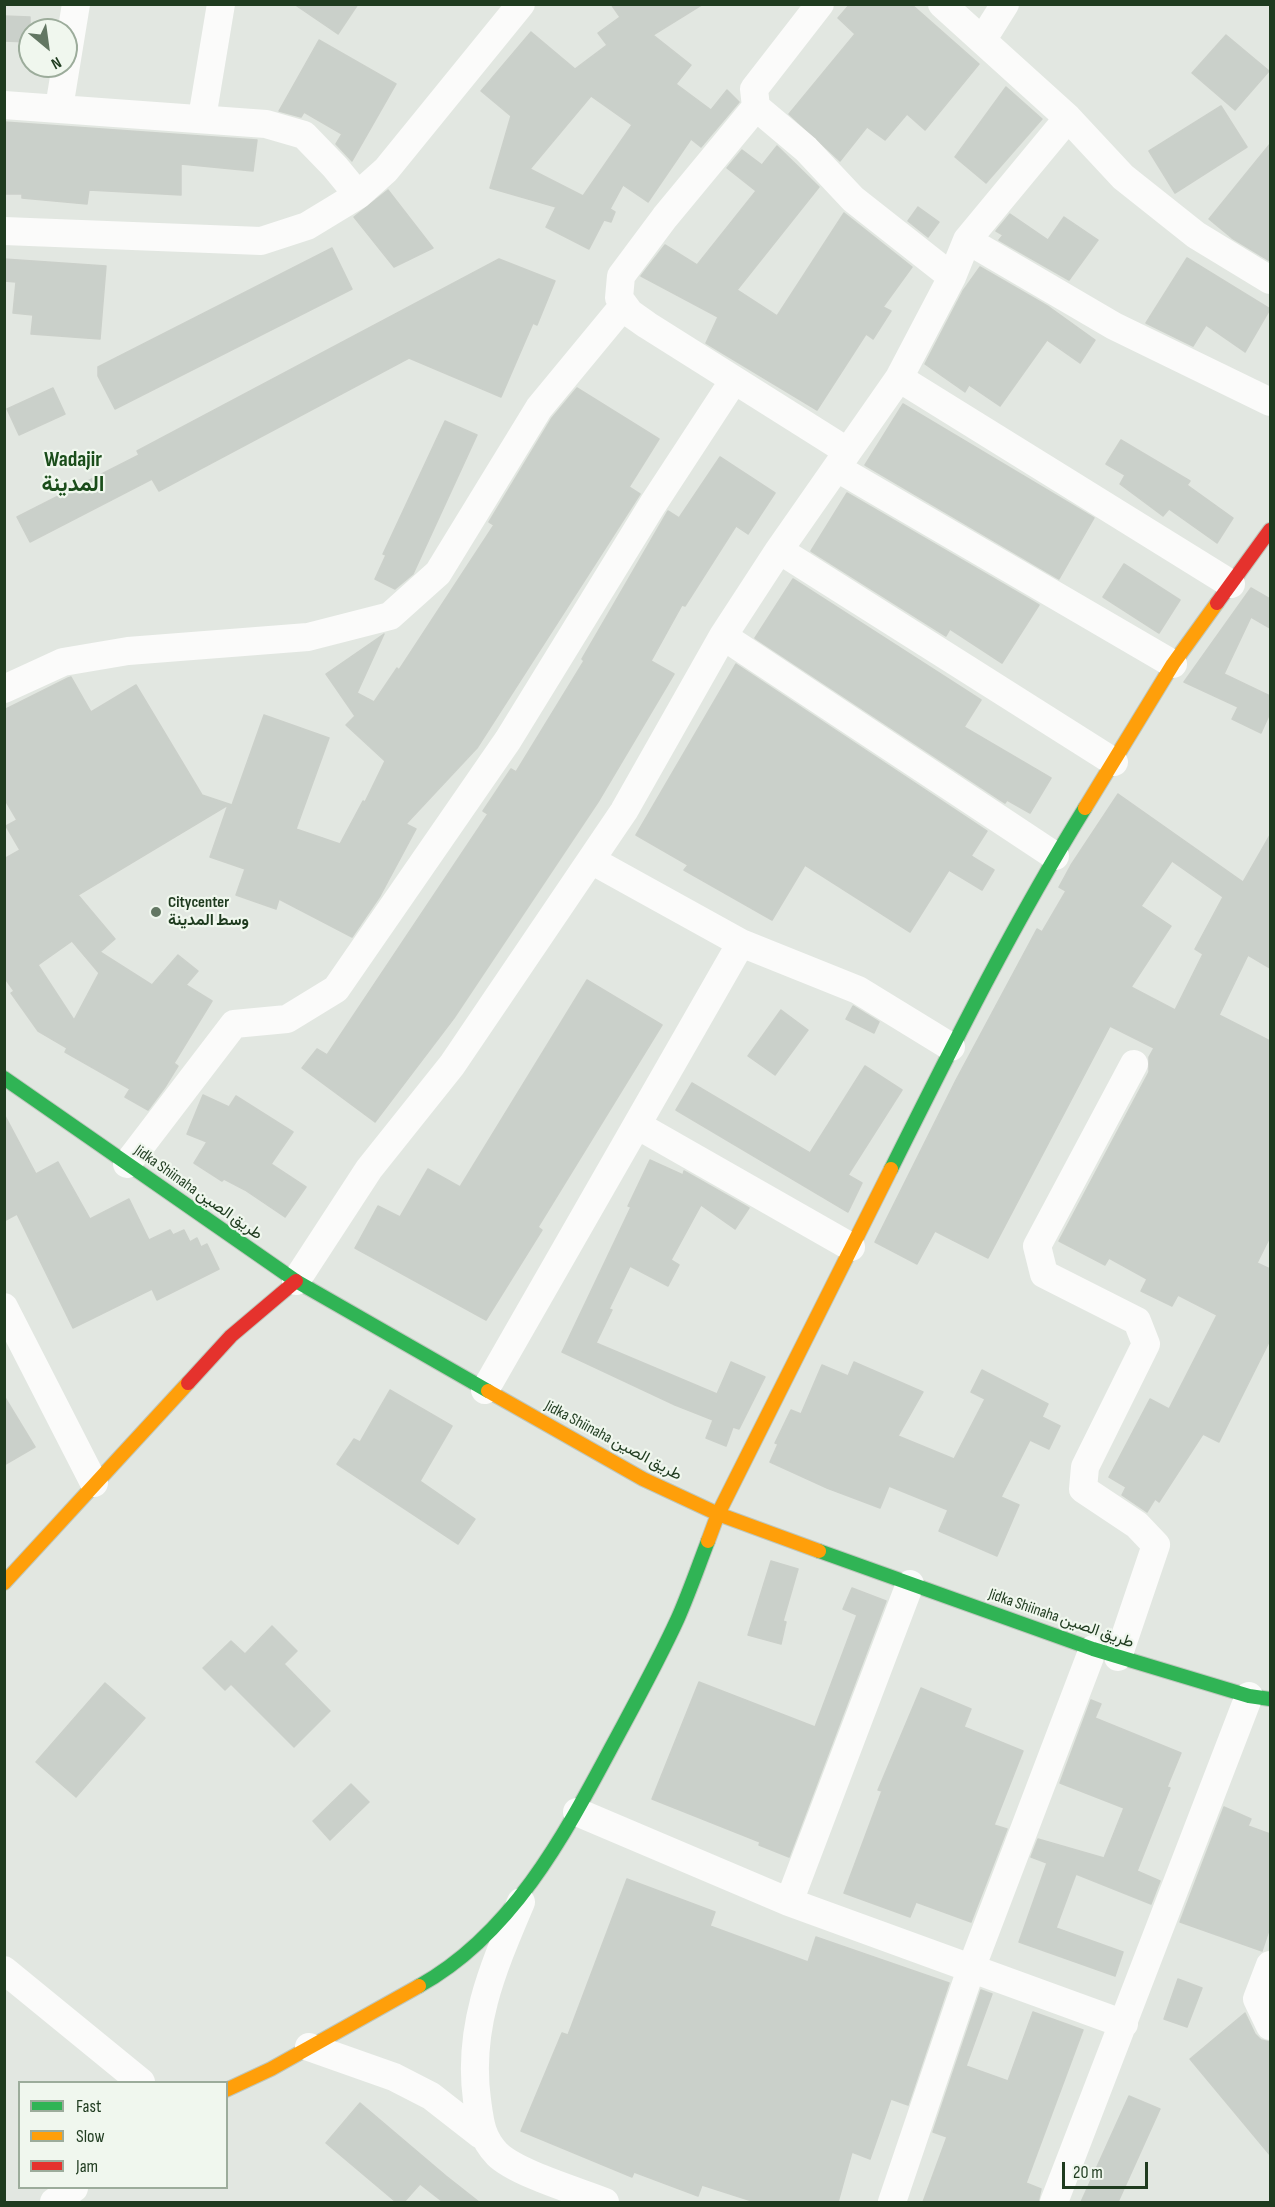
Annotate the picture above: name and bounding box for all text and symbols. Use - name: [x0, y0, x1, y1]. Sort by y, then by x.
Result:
- north arrow: [18, 18, 78, 78]
- text: N: [48, 52, 64, 73]
- district label: Wadajir المدينة: [41, 447, 105, 499]
- place label: Citycenter وسط المدينة: [168, 893, 249, 931]
- marker: Citycenter وسط المدينة: [149, 905, 163, 919]
- street label: Jidka Shiinaha طريق الصين: [130, 1141, 266, 1245]
- street label: Jidka Shiinaha طريق الصين: [541, 1397, 685, 1485]
- street label: Jidka Shiinaha طريق الصين: [986, 1585, 1136, 1653]
- legend: [18, 2081, 228, 2189]
- text: Fast: [76, 2096, 101, 2117]
- text: Slow: [76, 2126, 105, 2147]
- scale bar: [1065, 2150, 1150, 2188]
- text: Jam: [76, 2156, 98, 2177]
- text: 20 m: [1073, 2162, 1103, 2183]

